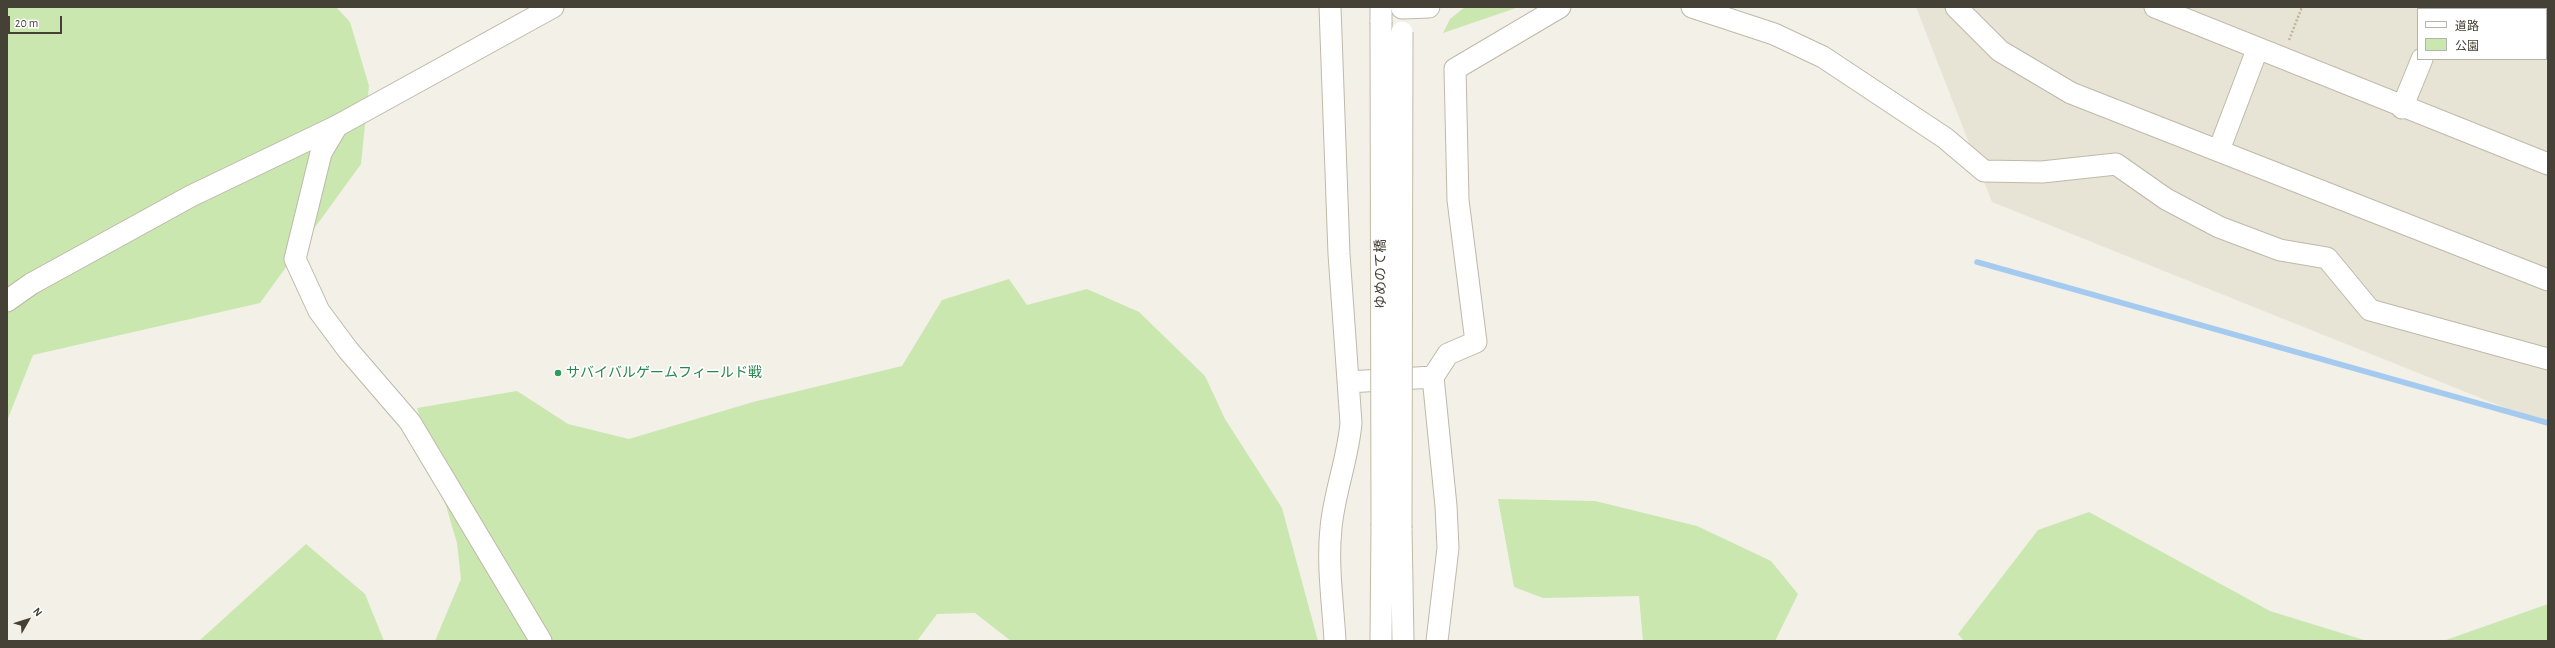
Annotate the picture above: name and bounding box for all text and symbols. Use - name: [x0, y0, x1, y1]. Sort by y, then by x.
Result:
- scale bar: [10, 8, 64, 34]
- legend: [2417, 8, 2547, 60]
- text: 20 m: [15, 17, 38, 29]
- text: 道路: [2455, 20, 2479, 32]
- text: 公園: [2455, 40, 2479, 52]
- street label: ゆめのて橋: [1373, 239, 1389, 309]
- place label: サバイバルゲームフィールド戦: [566, 365, 762, 381]
- marker: サバイバルゲームフィールド戦: [553, 368, 563, 378]
- north arrow: [8, 600, 48, 640]
- text: N: [31, 606, 44, 619]

